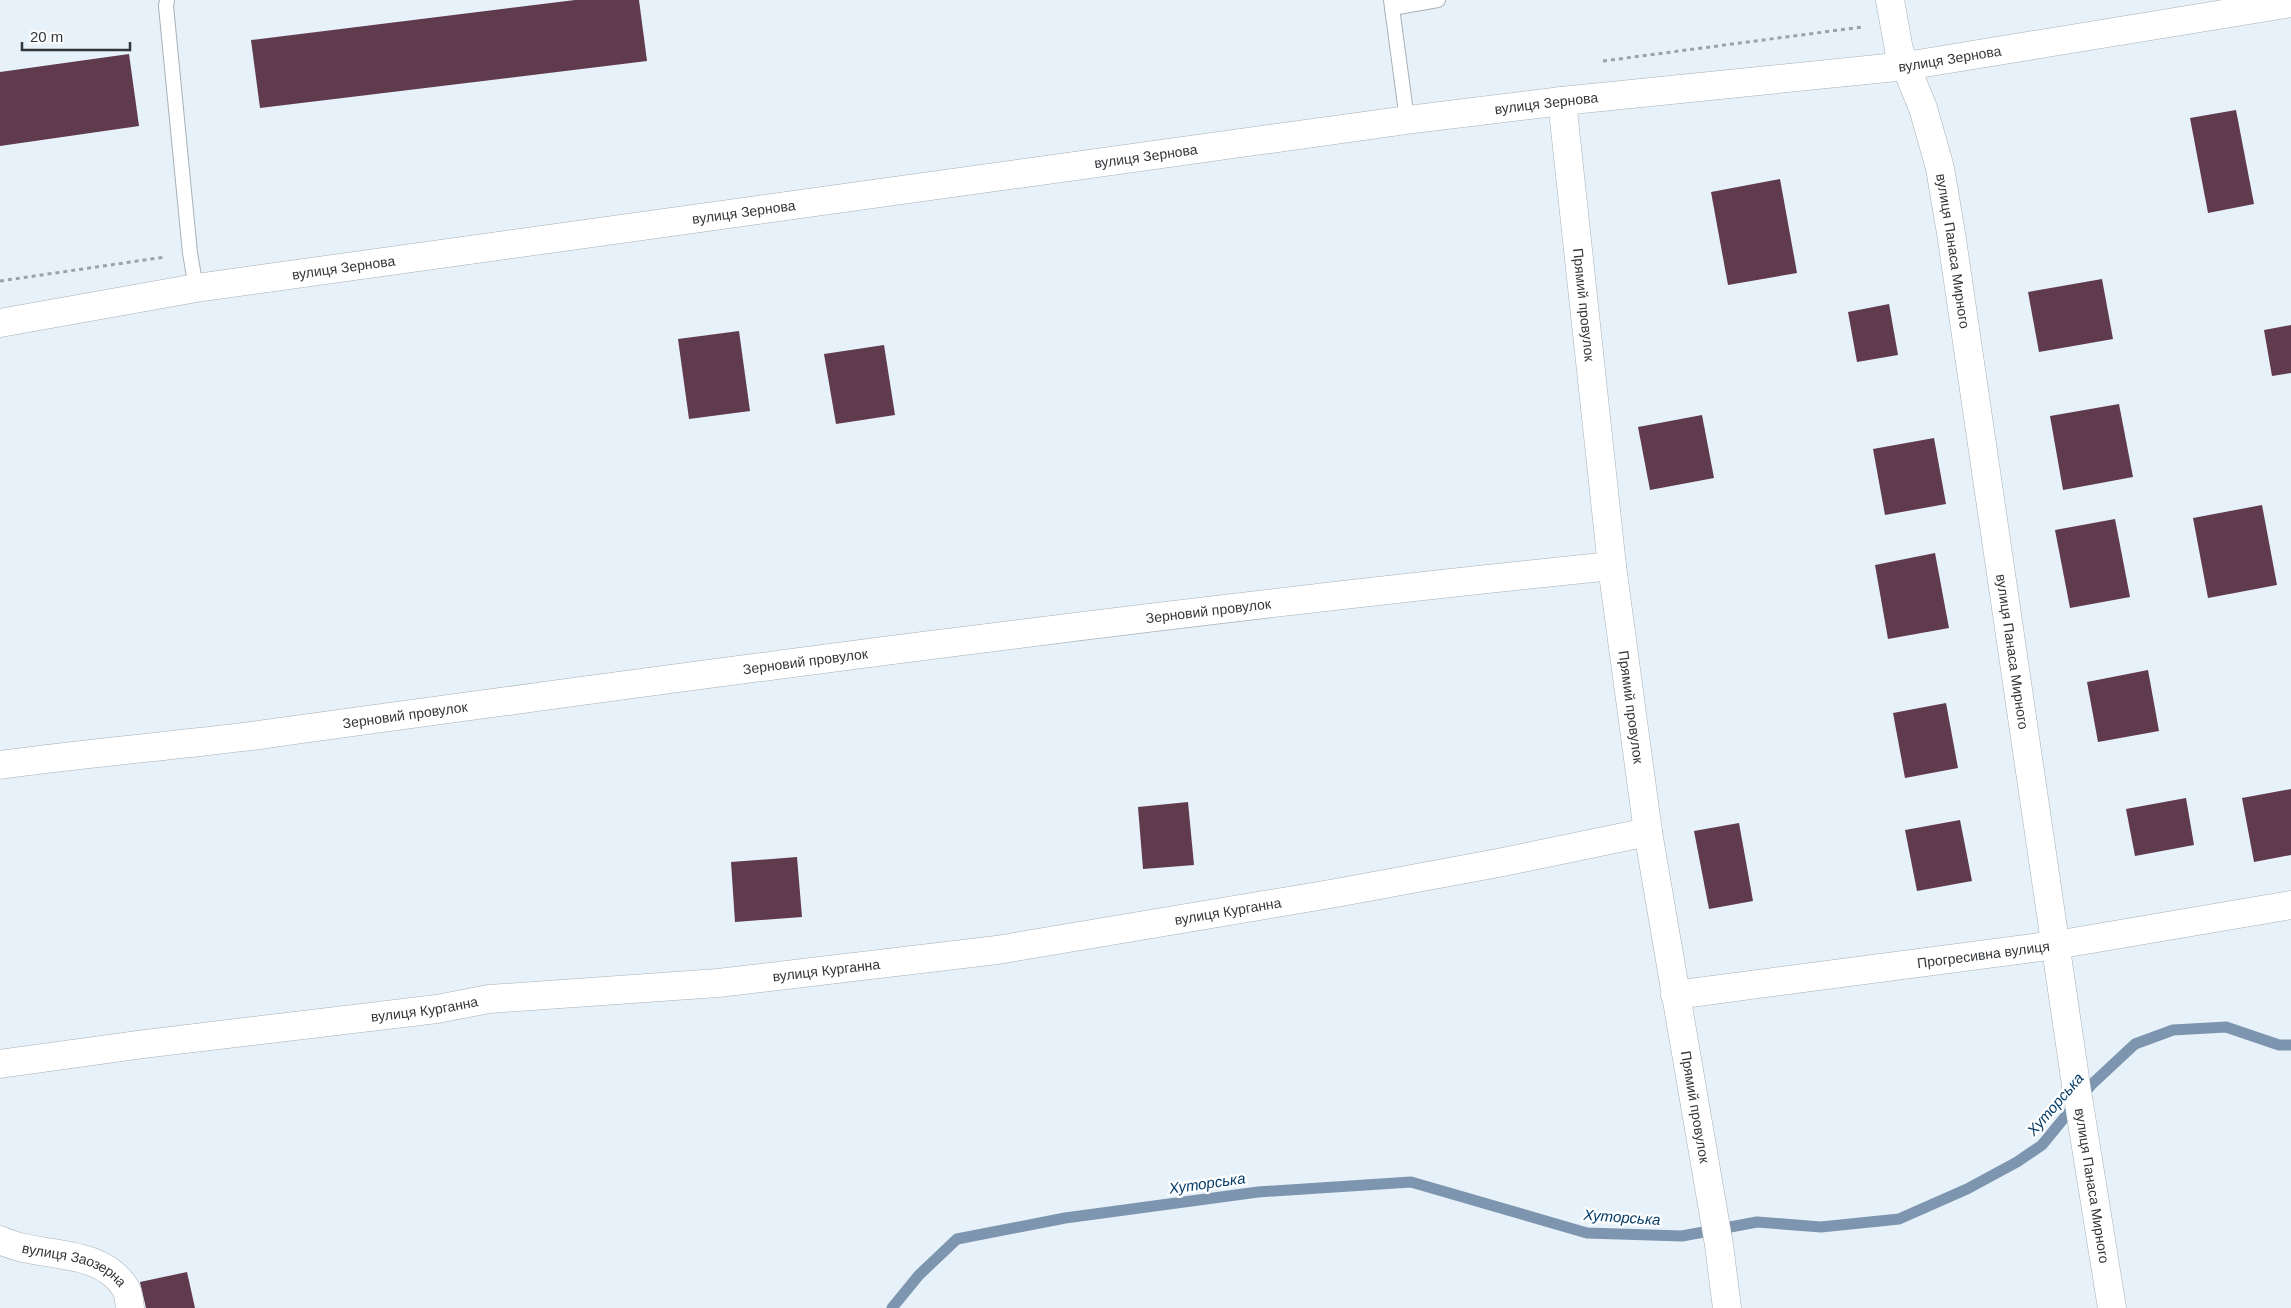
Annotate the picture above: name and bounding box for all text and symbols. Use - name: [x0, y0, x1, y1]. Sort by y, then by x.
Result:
- scale bar: [22, 20, 130, 52]
- text: 20 m: [30, 28, 63, 45]
- street label: вулиця Зернова: [1898, 43, 2003, 75]
- street label: вулиця Зернова: [1494, 89, 1599, 117]
- street label: вулиця Зернова: [1093, 141, 1199, 171]
- street label: вулиця Панаса Мирного: [1933, 172, 1973, 330]
- street label: вулиця Зернова: [691, 197, 796, 227]
- street label: Прямий провулок: [1570, 247, 1598, 363]
- street label: вулиця Зернова: [291, 252, 396, 283]
- street label: вулиця Панаса Мирного: [1993, 573, 2032, 731]
- street label: Зерновий провулок: [1145, 595, 1272, 626]
- street label: Зерновий провулок: [742, 645, 870, 677]
- street label: Прямий провулок: [1616, 650, 1647, 765]
- street label: Зерновий провулок: [341, 698, 469, 731]
- street label: вулиця Курганна: [1173, 894, 1283, 928]
- street label: Прогресивна вулиця: [1916, 938, 2051, 971]
- street label: вулиця Курганна: [772, 956, 881, 984]
- street label: вулиця Курганна: [370, 993, 480, 1025]
- street label: Прямий провулок: [1678, 1049, 1713, 1165]
- water label: Хуторська: [2023, 1069, 2087, 1139]
- street label: вулиця Панаса Мирного: [2072, 1107, 2113, 1265]
- water label: Хуторська: [1167, 1169, 1246, 1197]
- water label: Хуторська: [1582, 1206, 1661, 1228]
- street label: вулиця Заозерна: [21, 1240, 130, 1290]

